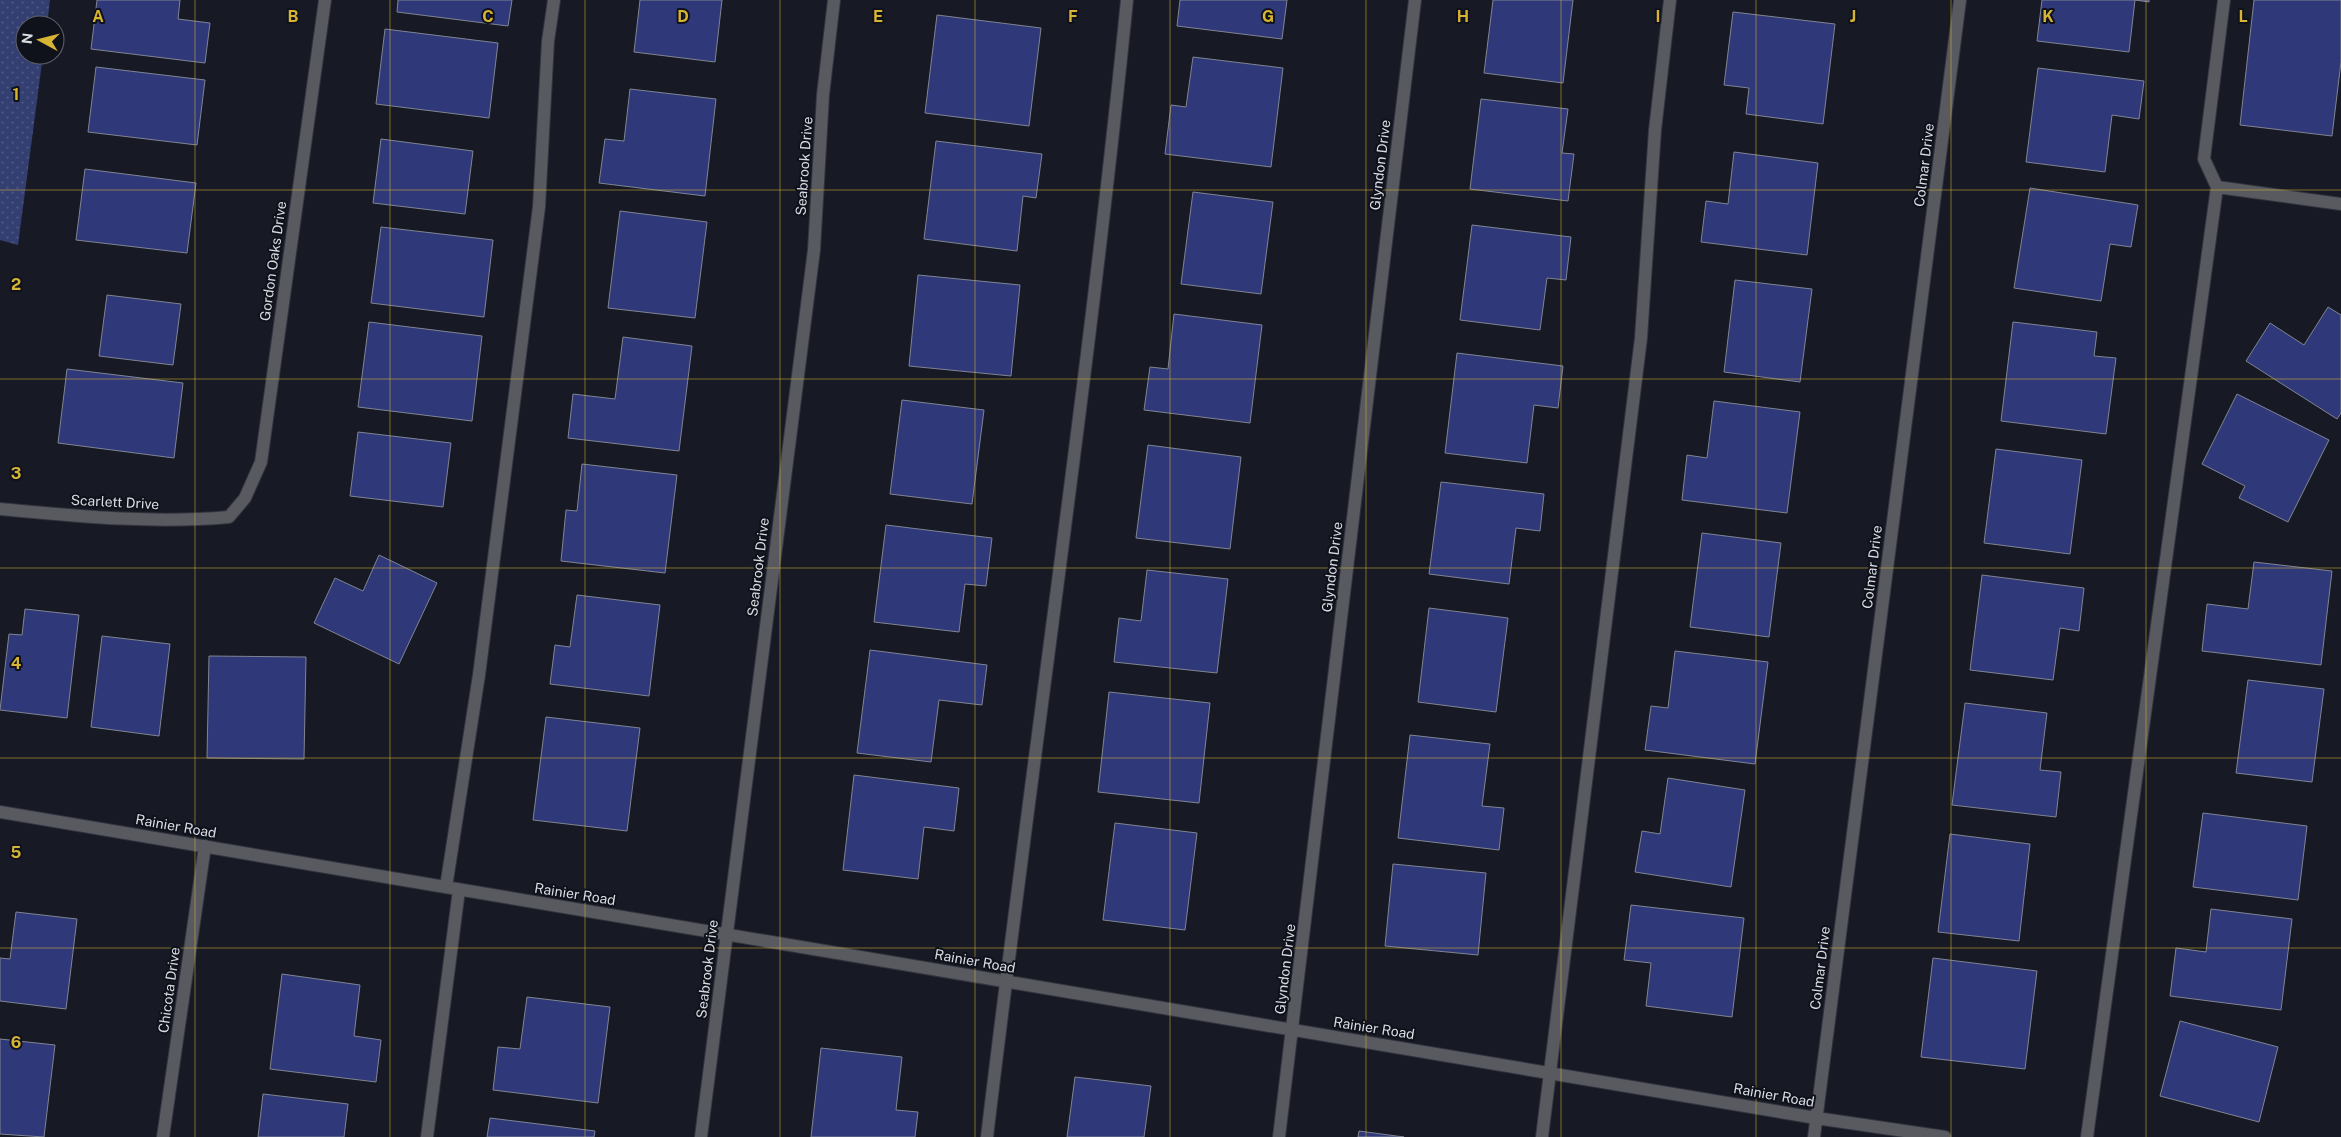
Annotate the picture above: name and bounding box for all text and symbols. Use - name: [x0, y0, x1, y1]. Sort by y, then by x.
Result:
- text: A: [92, 7, 104, 26]
- text: B: [288, 7, 299, 26]
- text: C: [482, 7, 494, 26]
- text: D: [677, 7, 689, 26]
- text: E: [873, 7, 883, 26]
- text: F: [1068, 7, 1078, 26]
- text: G: [1262, 7, 1274, 26]
- text: H: [1457, 7, 1469, 26]
- text: I: [1656, 7, 1660, 26]
- text: J: [1850, 7, 1856, 26]
- text: K: [2042, 7, 2054, 26]
- text: L: [2238, 7, 2248, 26]
- north arrow: [15, 15, 65, 65]
- text: N: [18, 32, 36, 45]
- text: 1: [13, 85, 19, 104]
- street label: Seabrook Drive: [793, 116, 815, 216]
- street label: Glyndon Drive: [1367, 119, 1393, 211]
- street label: Colmar Drive: [1911, 122, 1937, 208]
- street label: Gordon Oaks Drive: [257, 200, 289, 322]
- text: 2: [11, 275, 21, 294]
- text: 3: [11, 464, 21, 483]
- street label: Scarlett Drive: [70, 492, 160, 512]
- street label: Seabrook Drive: [744, 517, 772, 617]
- street label: Glyndon Drive: [1319, 521, 1345, 613]
- street label: Colmar Drive: [1859, 524, 1885, 610]
- text: 4: [11, 654, 22, 673]
- street label: Rainier Road: [134, 811, 218, 841]
- text: 5: [11, 843, 22, 862]
- street label: Rainier Road: [533, 880, 617, 908]
- street label: Seabrook Drive: [693, 919, 721, 1019]
- street label: Glyndon Drive: [1272, 923, 1298, 1015]
- street label: Colmar Drive: [1807, 925, 1833, 1011]
- street label: Chicota Drive: [155, 946, 183, 1034]
- street label: Rainier Road: [933, 946, 1017, 976]
- street label: Rainier Road: [1332, 1014, 1416, 1042]
- text: 6: [11, 1033, 21, 1052]
- street label: Rainier Road: [1732, 1080, 1816, 1110]

